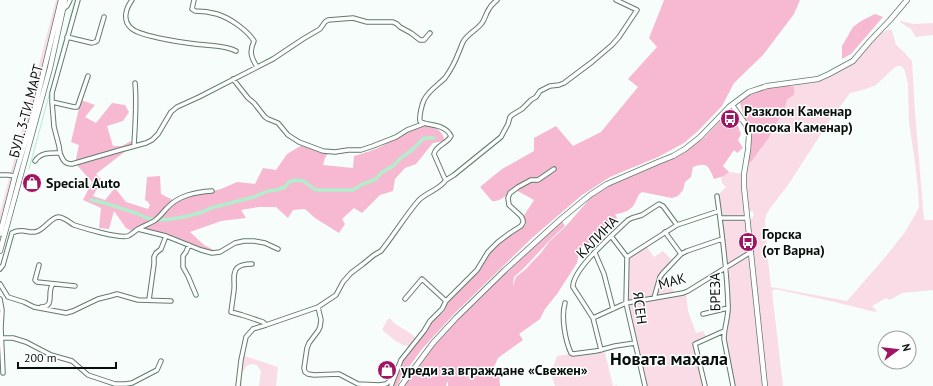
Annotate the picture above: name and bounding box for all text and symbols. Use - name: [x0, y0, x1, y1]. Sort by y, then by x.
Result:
- street label: БУЛ. 3-ТИ МАРТ: [5, 62, 47, 160]
- place label: Разклон Каменар (посока Каменар): [744, 102, 853, 136]
- bus stop icon: Разклон Каменар (посока Каменар): [719, 108, 741, 130]
- shop icon: Special Auto: [21, 172, 43, 194]
- place label: Special Auto: [46, 174, 121, 192]
- street label: КАЛИНА: [572, 211, 622, 262]
- place label: Горска (от Варна): [762, 225, 825, 259]
- bus stop icon: Горска (от Варна): [737, 231, 759, 253]
- street label: МАК: [656, 269, 688, 293]
- street label: БРЕЗА: [706, 272, 724, 312]
- street label: ЯСЕН: [629, 291, 651, 325]
- north arrow: [877, 330, 917, 370]
- text: N: [899, 342, 914, 353]
- scale bar: [18, 344, 116, 370]
- district label: Новата махала: [610, 347, 728, 370]
- text: 200 m: [24, 350, 57, 365]
- shop icon: уреди за вграждане «Свежен»: [376, 359, 398, 381]
- place label: уреди за вграждане «Свежен»: [400, 361, 588, 379]

